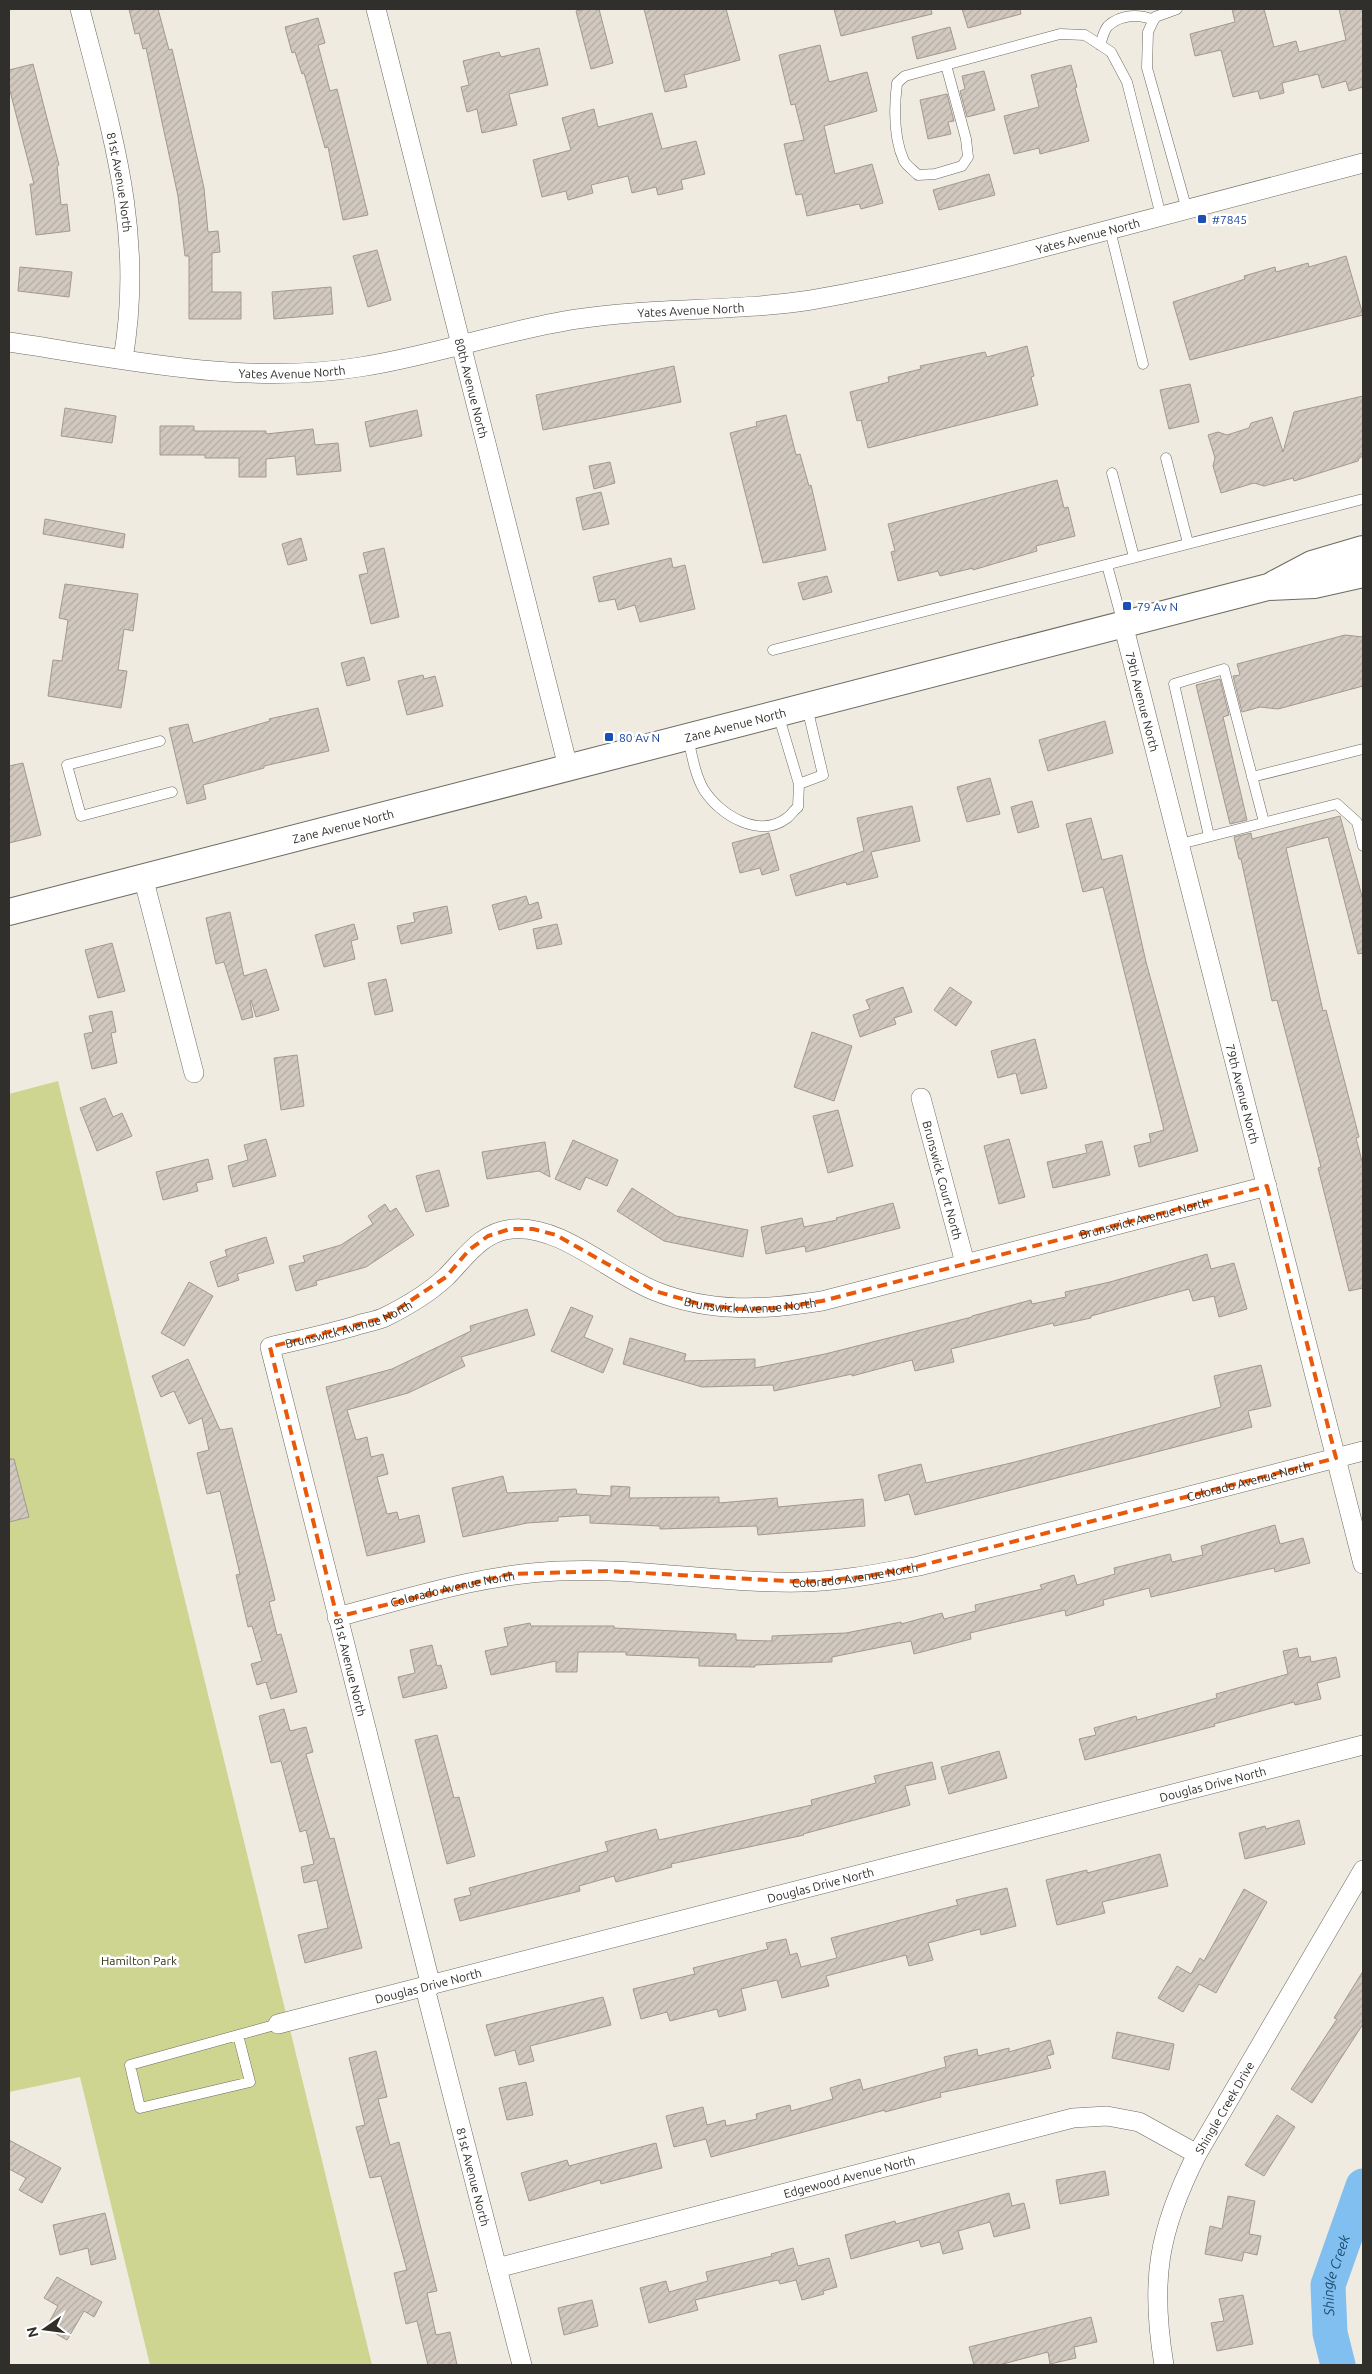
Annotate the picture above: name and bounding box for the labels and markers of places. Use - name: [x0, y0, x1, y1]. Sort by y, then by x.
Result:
- marker: #7845: [1196, 213, 1208, 225]
- place label: #7845: [1212, 213, 1247, 226]
- marker: 79 Av N: [1121, 600, 1133, 612]
- place label: 79 Av N: [1137, 600, 1178, 613]
- marker: 80 Av N: [603, 731, 615, 743]
- place label: 80 Av N: [619, 731, 660, 744]

